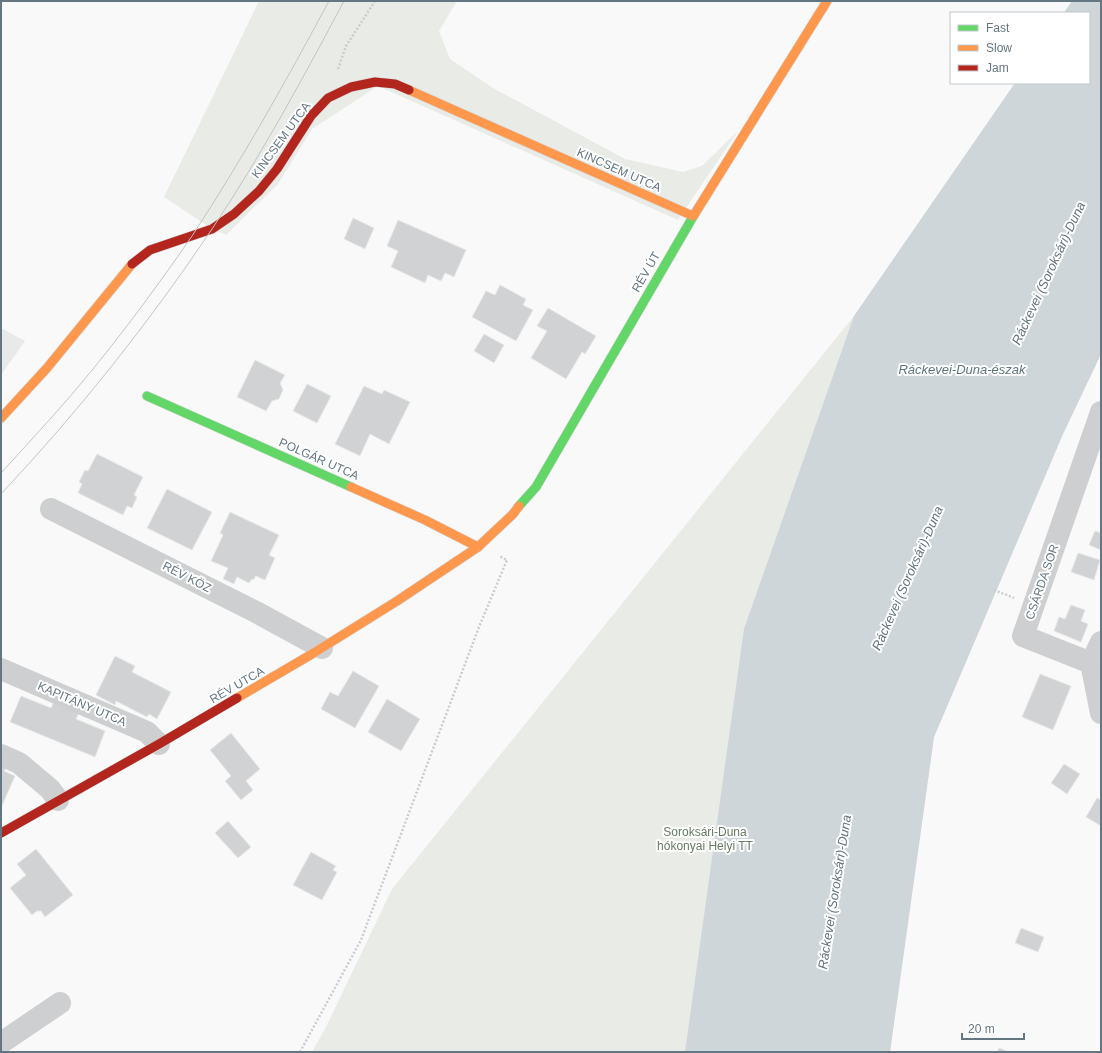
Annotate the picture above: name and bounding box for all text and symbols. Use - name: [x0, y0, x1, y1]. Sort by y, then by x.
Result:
- legend: [950, 12, 1090, 84]
- text: Fast: [986, 21, 1010, 35]
- text: Slow: [986, 41, 1012, 55]
- text: Jam: [986, 61, 1009, 75]
- street label: KINCSEM UTCA: [249, 99, 313, 181]
- street label: KINCSEM UTCA: [575, 145, 663, 195]
- water label: Ráckevei (Soroksári)-Duna: [1009, 199, 1088, 347]
- street label: RÉV ÚT: [628, 248, 663, 295]
- water label: Ráckevei-Duna-észak: [898, 362, 1027, 377]
- street label: POLGÁR UTCA: [277, 434, 362, 483]
- water label: Ráckevei (Soroksári)-Duna: [869, 504, 946, 653]
- street label: CSÁRDA SOR: [1022, 542, 1062, 621]
- street label: RÉV KÖZ: [160, 558, 214, 595]
- street label: RÉV UTCA: [207, 663, 267, 706]
- street label: KAPITÁNY UTCA: [35, 678, 129, 729]
- water label: Ráckevei (Soroksári)-Duna: [815, 814, 854, 970]
- park label: Soroksári-Duna hókonyai Helyi TT: [657, 825, 754, 853]
- scale bar: [962, 1015, 1024, 1041]
- text: 20 m: [968, 1022, 995, 1036]

